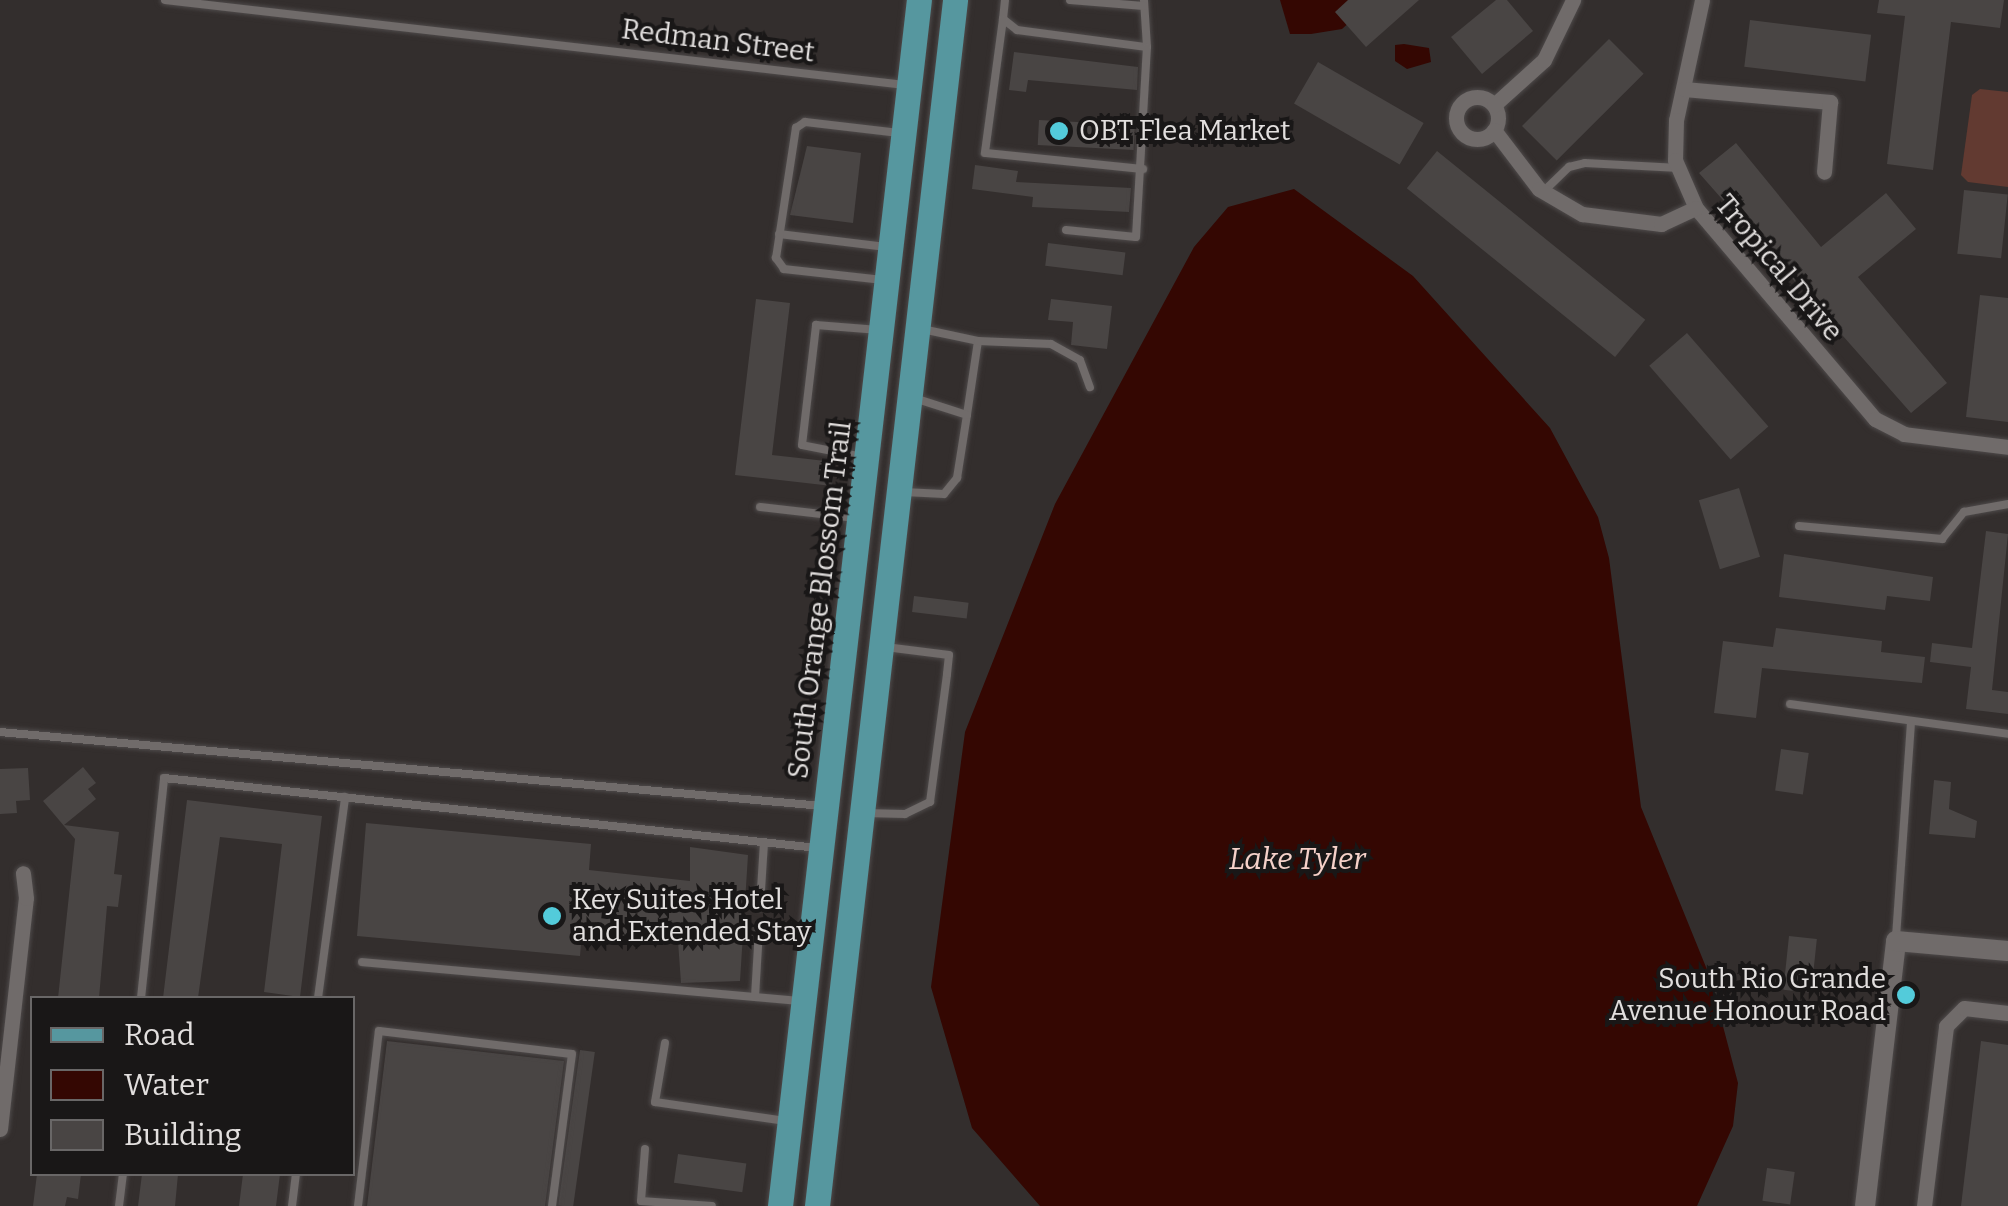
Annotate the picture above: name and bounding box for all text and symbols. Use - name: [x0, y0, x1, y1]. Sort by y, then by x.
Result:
- street label: Redman Street: [620, 12, 816, 70]
- place label: OBT Flea Market: [1079, 114, 1290, 148]
- marker: OBT Flea Market: [1048, 120, 1070, 142]
- street label: Tropical Drive: [1708, 188, 1850, 348]
- street label: South Orange Blossom Trail: [781, 419, 859, 781]
- water label: Lake Tyler: [1229, 841, 1365, 877]
- place label: Key Suites Hotel and Extended Stay: [572, 883, 811, 949]
- marker: Key Suites Hotel and Extended Stay: [541, 905, 563, 927]
- place label: South Rio Grande Avenue Honour Road: [1609, 962, 1886, 1028]
- marker: South Rio Grande Avenue Honour Road: [1895, 984, 1917, 1006]
- legend: [30, 996, 355, 1176]
- text: Road: [124, 1017, 195, 1053]
- text: Water: [124, 1067, 209, 1103]
- text: Building: [124, 1117, 242, 1153]

